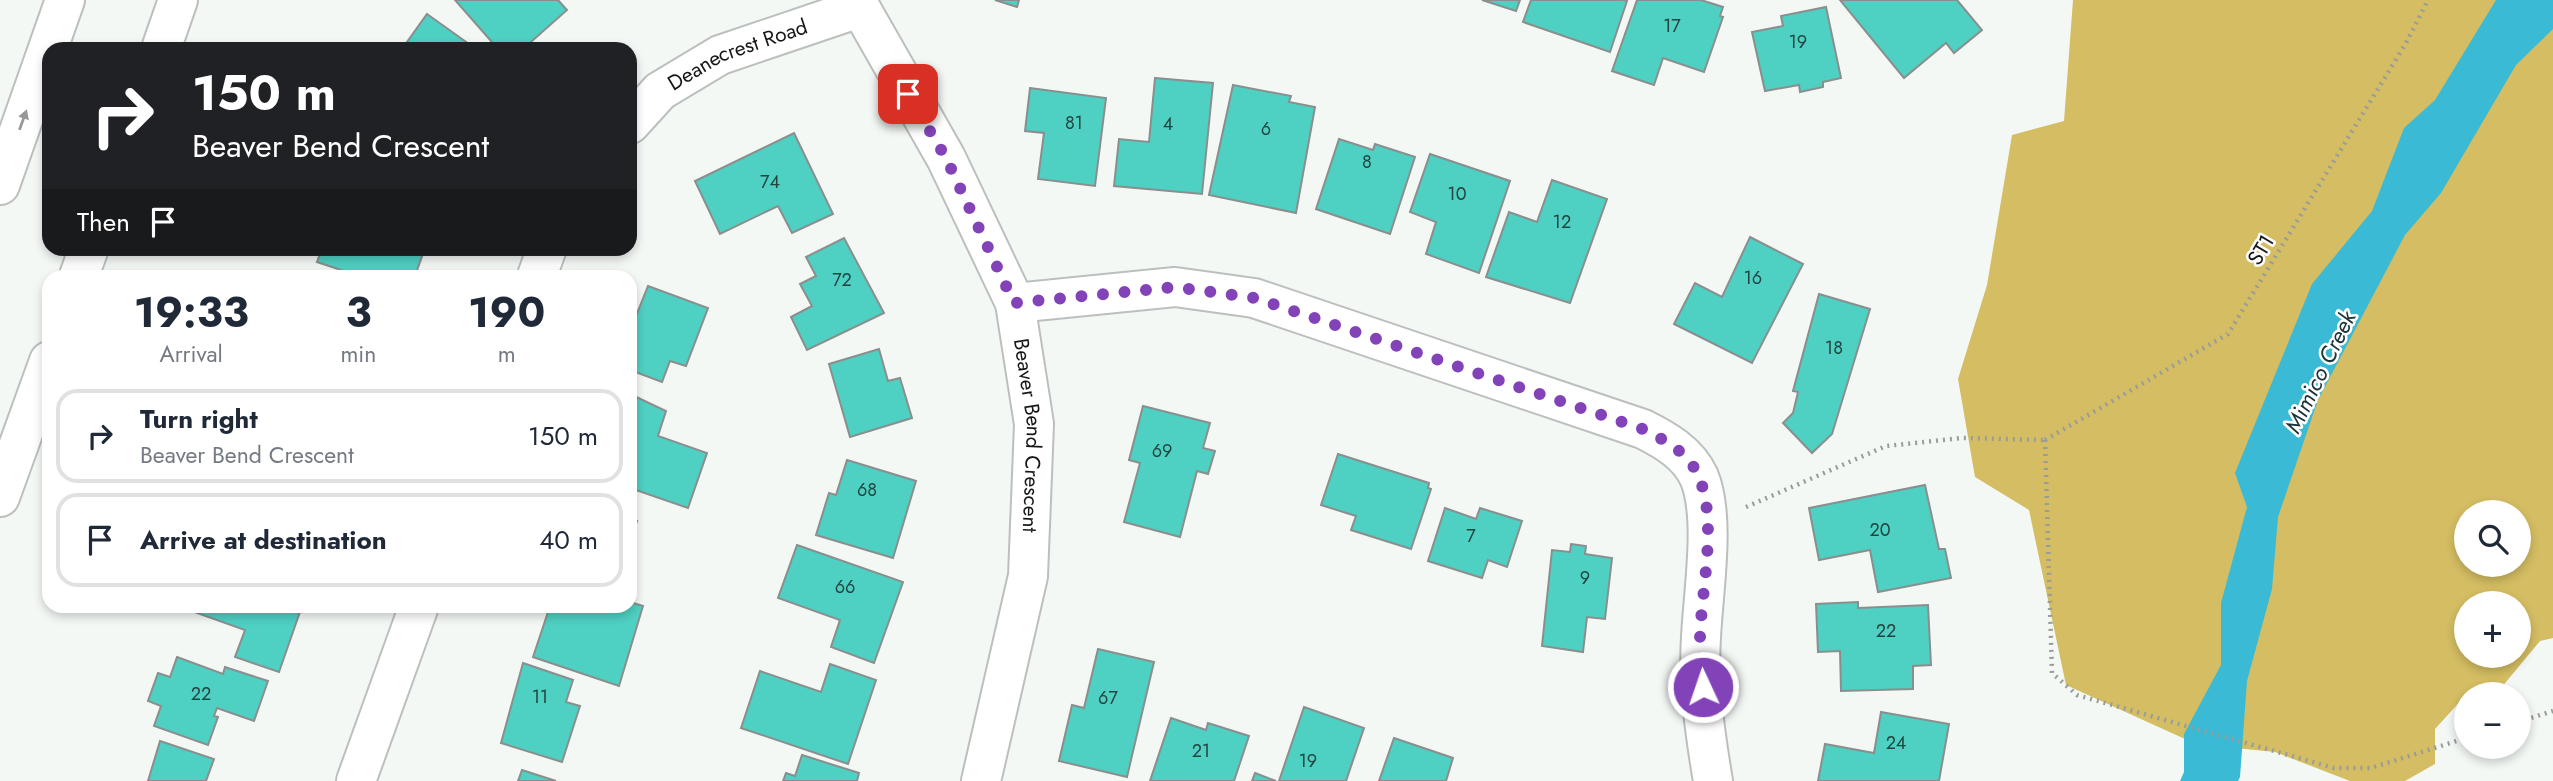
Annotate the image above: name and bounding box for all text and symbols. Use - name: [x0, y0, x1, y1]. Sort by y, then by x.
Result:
- street label: Deanecrest Road: [662, 12, 811, 98]
- house number: 17: [1663, 13, 1681, 39]
- house number: 19: [1789, 29, 1807, 55]
- text: 150 m: [192, 58, 336, 128]
- pin: [878, 64, 938, 124]
- icon: right: [77, 70, 168, 161]
- icon: arrive: [889, 75, 927, 113]
- one-way arrow: [18, 110, 29, 131]
- house number: 81: [1065, 110, 1083, 136]
- house number: 4: [1163, 111, 1173, 137]
- house number: 6: [1261, 116, 1271, 142]
- text: Beaver Bend Crescent: [192, 123, 489, 169]
- house number: 8: [1362, 149, 1372, 175]
- house number: 74: [760, 169, 780, 195]
- house number: 10: [1448, 181, 1467, 207]
- text: Then: [77, 203, 130, 241]
- icon: arrive: [144, 203, 182, 241]
- house number: 12: [1553, 209, 1571, 235]
- street label: ST1: [2240, 229, 2282, 271]
- house number: 16: [1744, 265, 1762, 291]
- house number: 72: [832, 267, 852, 293]
- text: 19:33: [134, 282, 249, 343]
- text: 3: [345, 282, 371, 343]
- text: 190: [468, 282, 545, 343]
- water label: Mimico Creek: [2276, 304, 2365, 439]
- house number: 18: [1825, 335, 1843, 361]
- street label: Beaver Bend Crescent: [1006, 336, 1049, 533]
- text: Arrival: [160, 337, 223, 371]
- text: min: [340, 337, 376, 371]
- text: m: [498, 337, 516, 371]
- text: Turn right: [140, 400, 258, 438]
- icon: right: [81, 417, 119, 455]
- text: 150 m: [528, 417, 598, 455]
- text: Beaver Bend Crescent: [140, 438, 354, 472]
- house number: 69: [1152, 438, 1172, 464]
- house number: 68: [857, 477, 877, 503]
- map controls: [2454, 500, 2531, 759]
- button: search: [2454, 500, 2531, 577]
- house number: 20: [1869, 517, 1891, 543]
- icon: arrive: [81, 521, 119, 559]
- text: Arrive at destination: [140, 521, 387, 559]
- text: 40 m: [539, 521, 598, 559]
- house number: 7: [1466, 523, 1476, 549]
- house number: 9: [1580, 565, 1590, 591]
- house number: 66: [835, 574, 855, 600]
- button: +: [2454, 591, 2531, 668]
- house number: 22: [1876, 618, 1896, 644]
- position arrow: [1666, 650, 1740, 724]
- house number: 22: [191, 681, 211, 707]
- button: −: [2454, 682, 2531, 759]
- house number: 11: [532, 684, 548, 710]
- house number: 67: [1098, 685, 1118, 711]
- house number: 24: [1886, 730, 1906, 756]
- house number: 21: [1192, 738, 1210, 764]
- house number: 19: [1299, 748, 1317, 774]

